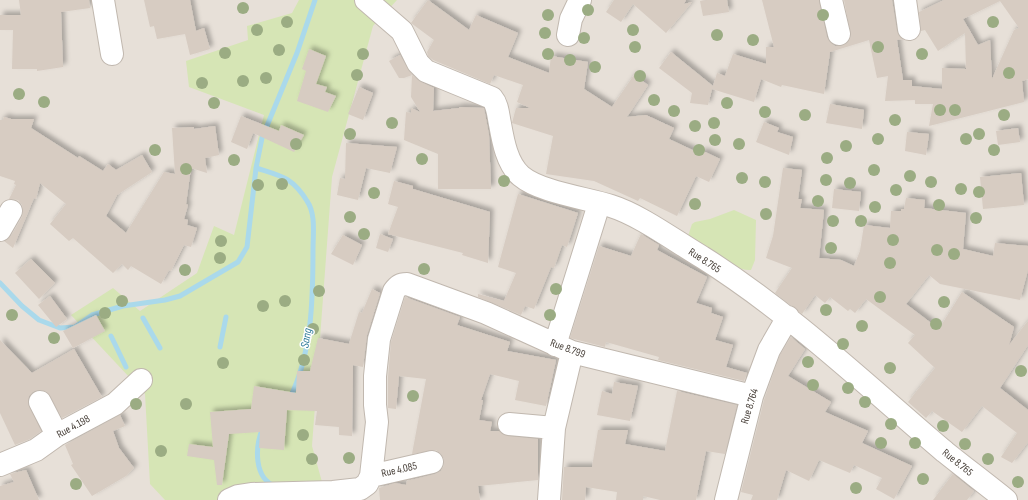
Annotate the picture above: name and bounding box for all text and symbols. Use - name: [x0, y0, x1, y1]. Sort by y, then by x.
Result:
- street label: Rue 8.765: [686, 245, 723, 276]
- water label: Sang: [297, 327, 316, 349]
- street label: Rue 8.799: [548, 336, 587, 361]
- street label: Rue 8.764: [738, 386, 761, 425]
- street label: Rue 4.198: [54, 412, 92, 441]
- street label: Rue 8.765: [940, 446, 976, 479]
- street label: Rue 4.085: [380, 459, 418, 480]

